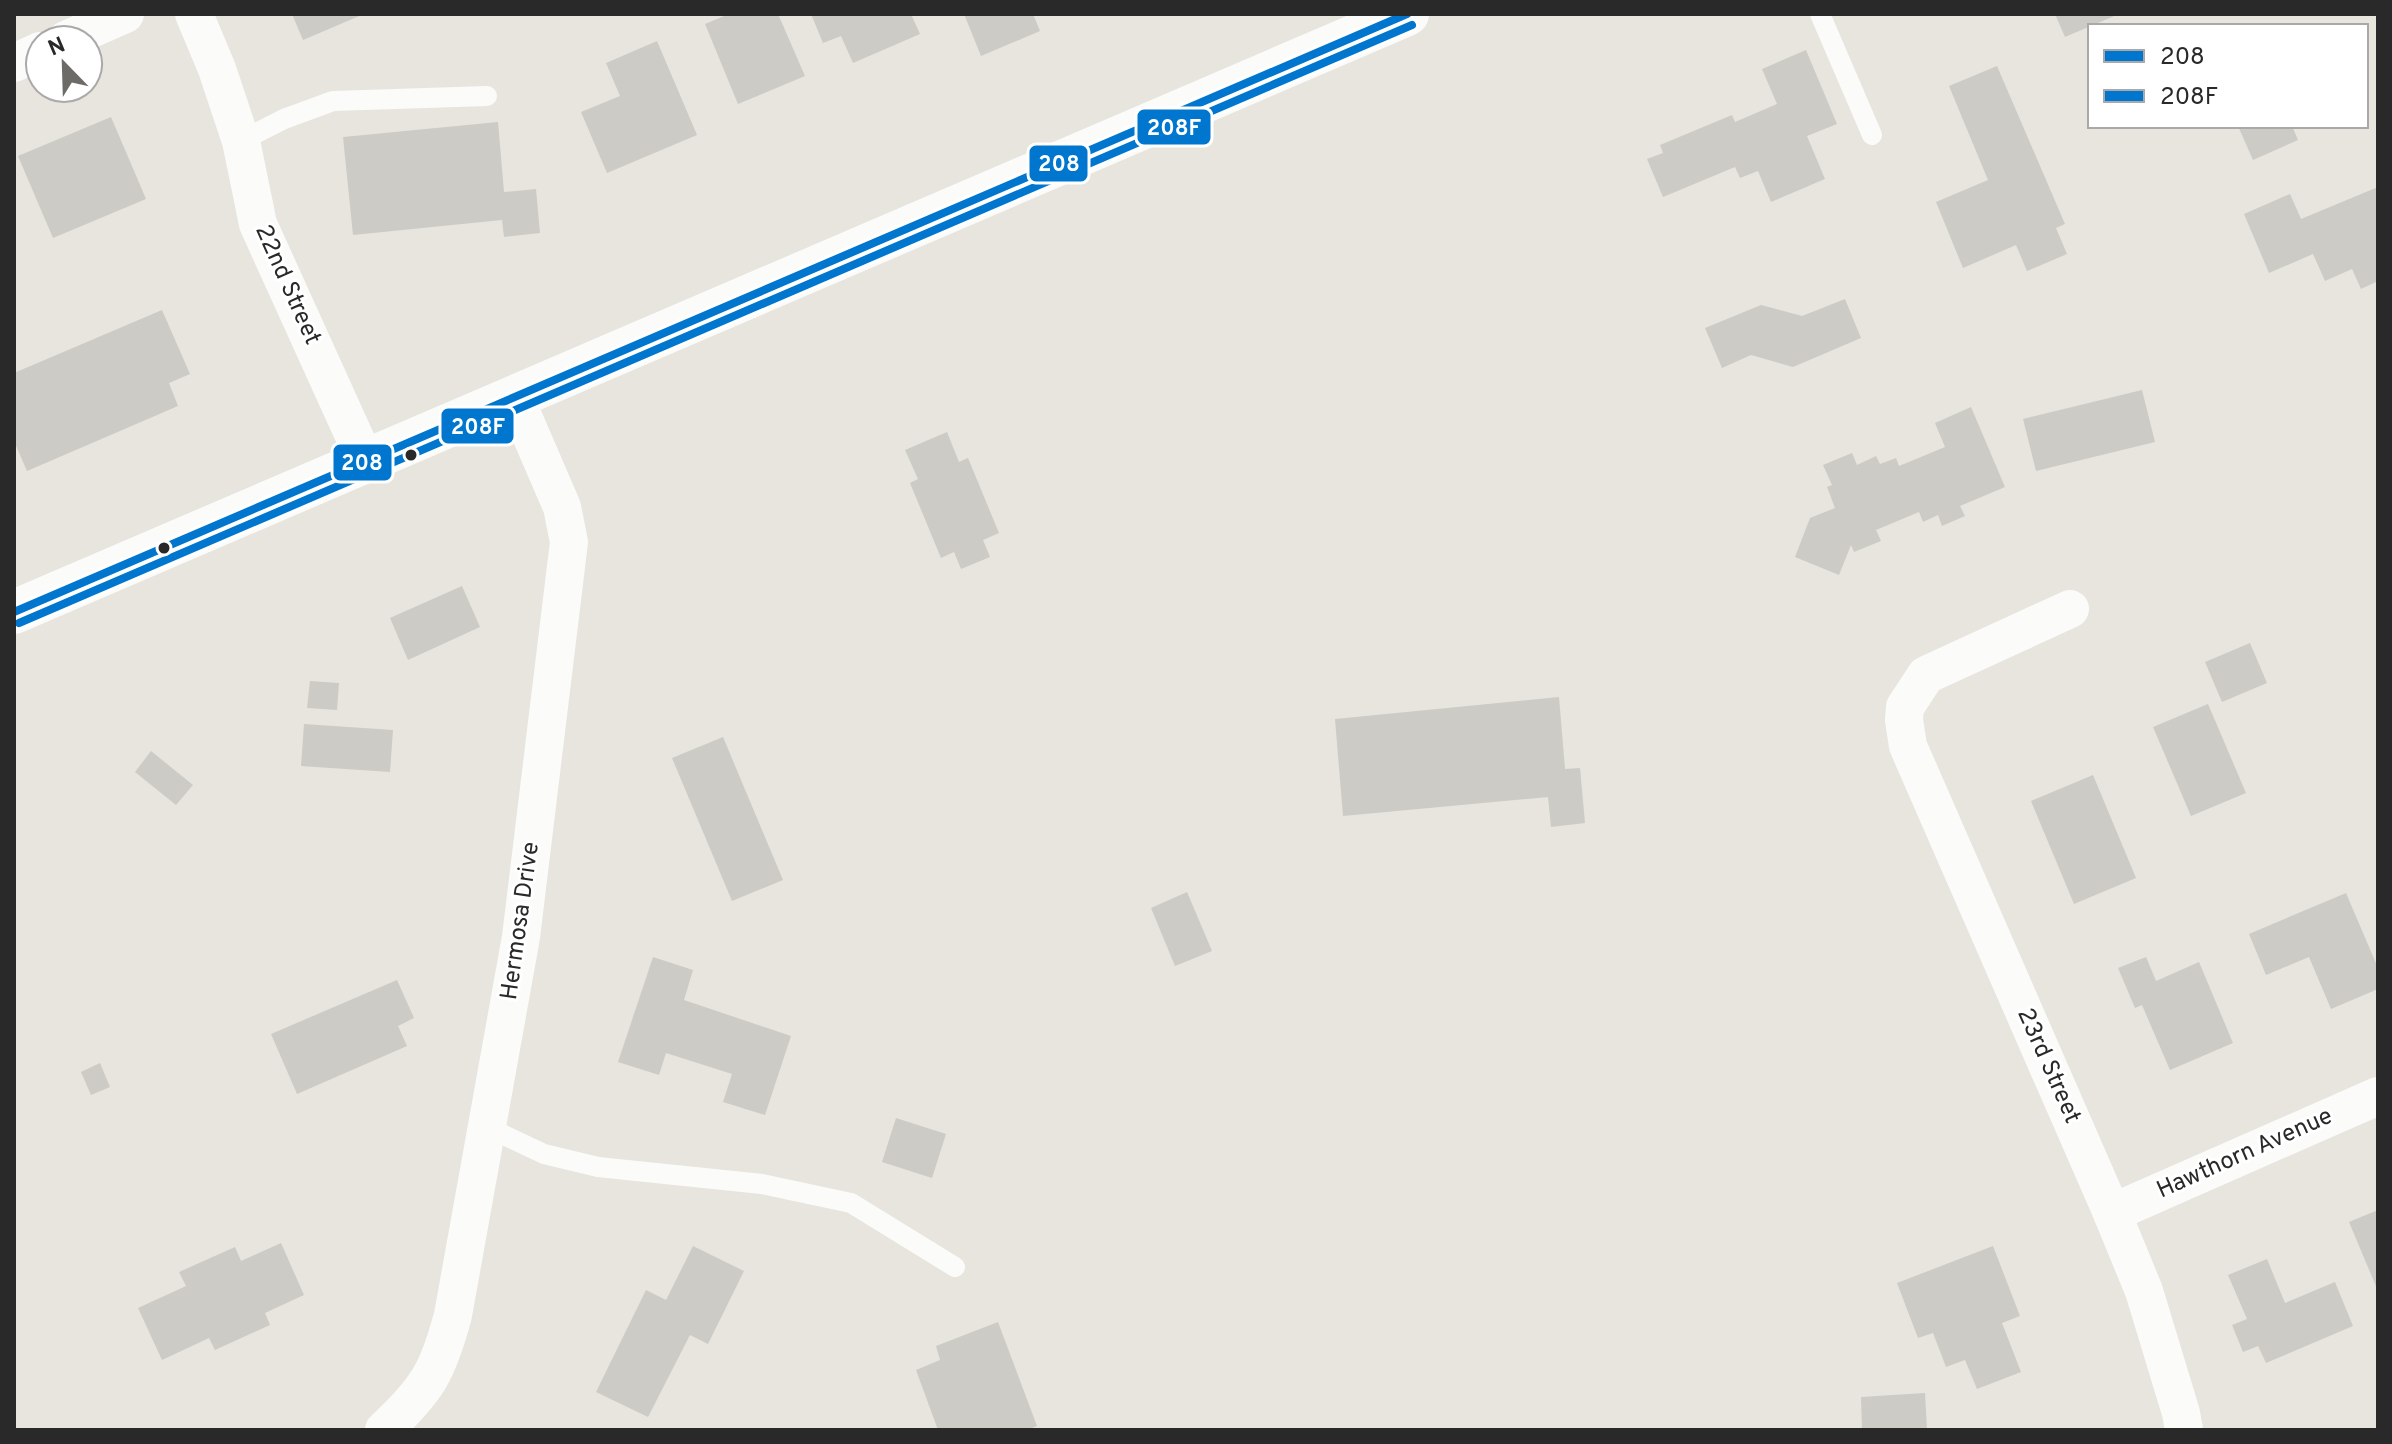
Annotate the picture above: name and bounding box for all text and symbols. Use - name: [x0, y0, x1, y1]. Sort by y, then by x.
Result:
- north arrow: [24, 24, 104, 104]
- legend: [2088, 24, 2368, 128]
- text: N: [45, 32, 70, 63]
- text: 208: [2160, 43, 2205, 73]
- text: 208F: [2160, 83, 2218, 113]
- line badge: 208F: [1136, 108, 1212, 146]
- text: 208F: [1147, 116, 1202, 143]
- line badge: 208: [1028, 144, 1089, 183]
- text: 208: [1038, 152, 1080, 179]
- street label: 22nd Street: [247, 220, 327, 350]
- line badge: 208F: [440, 407, 515, 445]
- text: 208F: [451, 415, 506, 442]
- line badge: 208: [332, 443, 393, 482]
- unlabelled marker: [403, 447, 419, 463]
- text: 208: [341, 451, 383, 478]
- unlabelled marker: [156, 540, 172, 556]
- street label: Hermosa Drive: [495, 840, 547, 1002]
- street label: 23rd Street: [2009, 1004, 2087, 1128]
- street label: Hawthorn Avenue: [2152, 1102, 2338, 1206]

